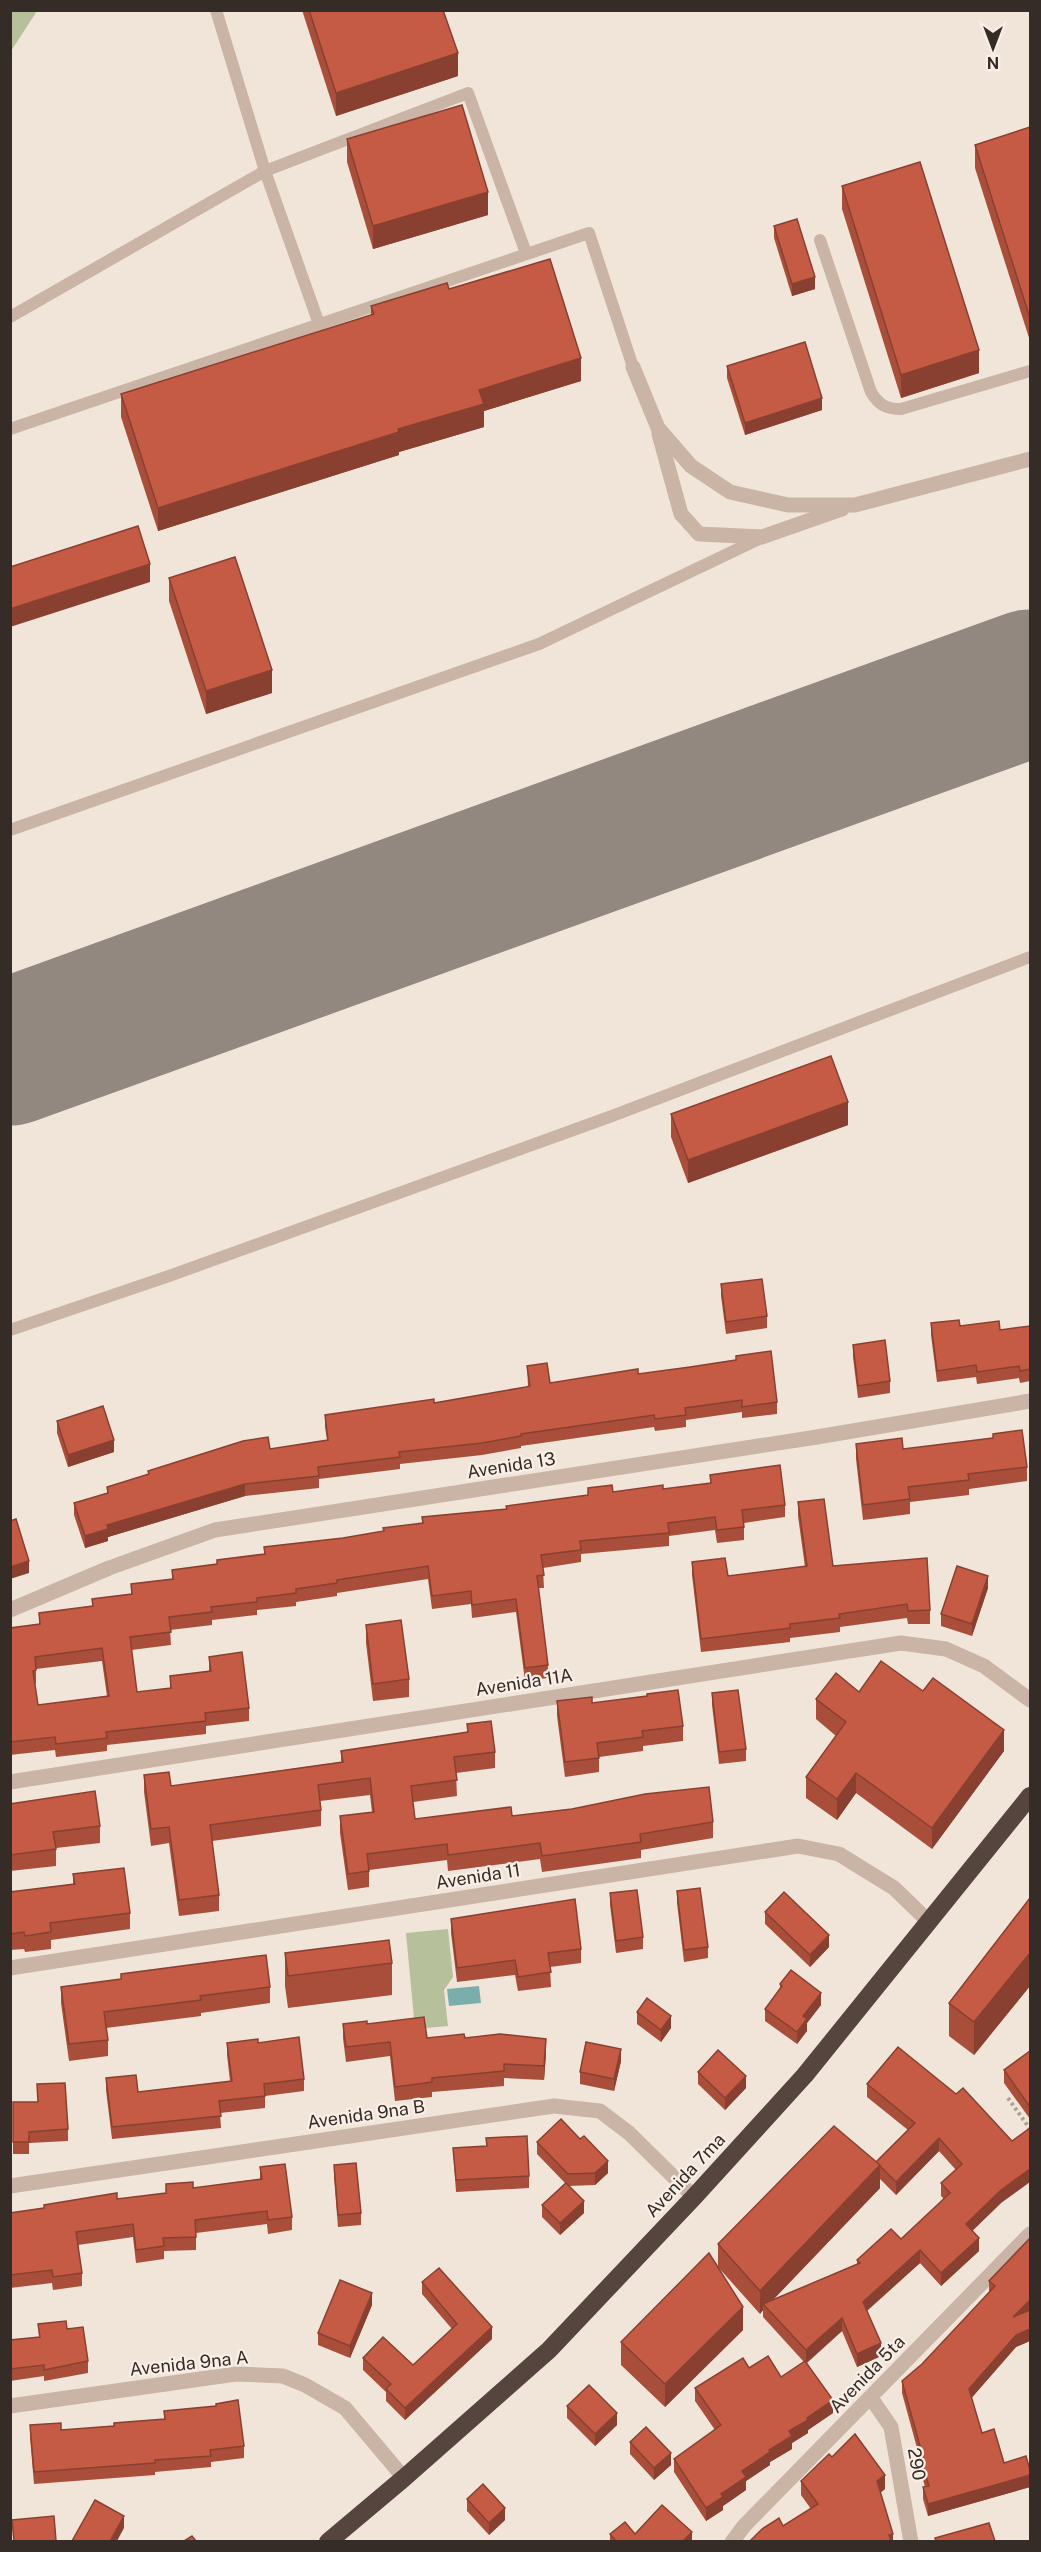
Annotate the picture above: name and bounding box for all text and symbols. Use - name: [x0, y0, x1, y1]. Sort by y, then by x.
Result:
- north arrow: [963, 18, 1023, 78]
- text: N: [987, 53, 999, 72]
- street label: Avenida 13: [465, 1448, 557, 1482]
- street label: Avenida 11A: [474, 1664, 574, 1700]
- street label: Avenida 11: [434, 1859, 522, 1893]
- street label: Avenida 9na B: [306, 2095, 426, 2133]
- street label: Avenida 7ma: [641, 2129, 729, 2221]
- street label: Avenida 5ta: [825, 2331, 909, 2417]
- street label: Avenida 9na A: [129, 2346, 250, 2380]
- street label: 290: [904, 2446, 930, 2482]

